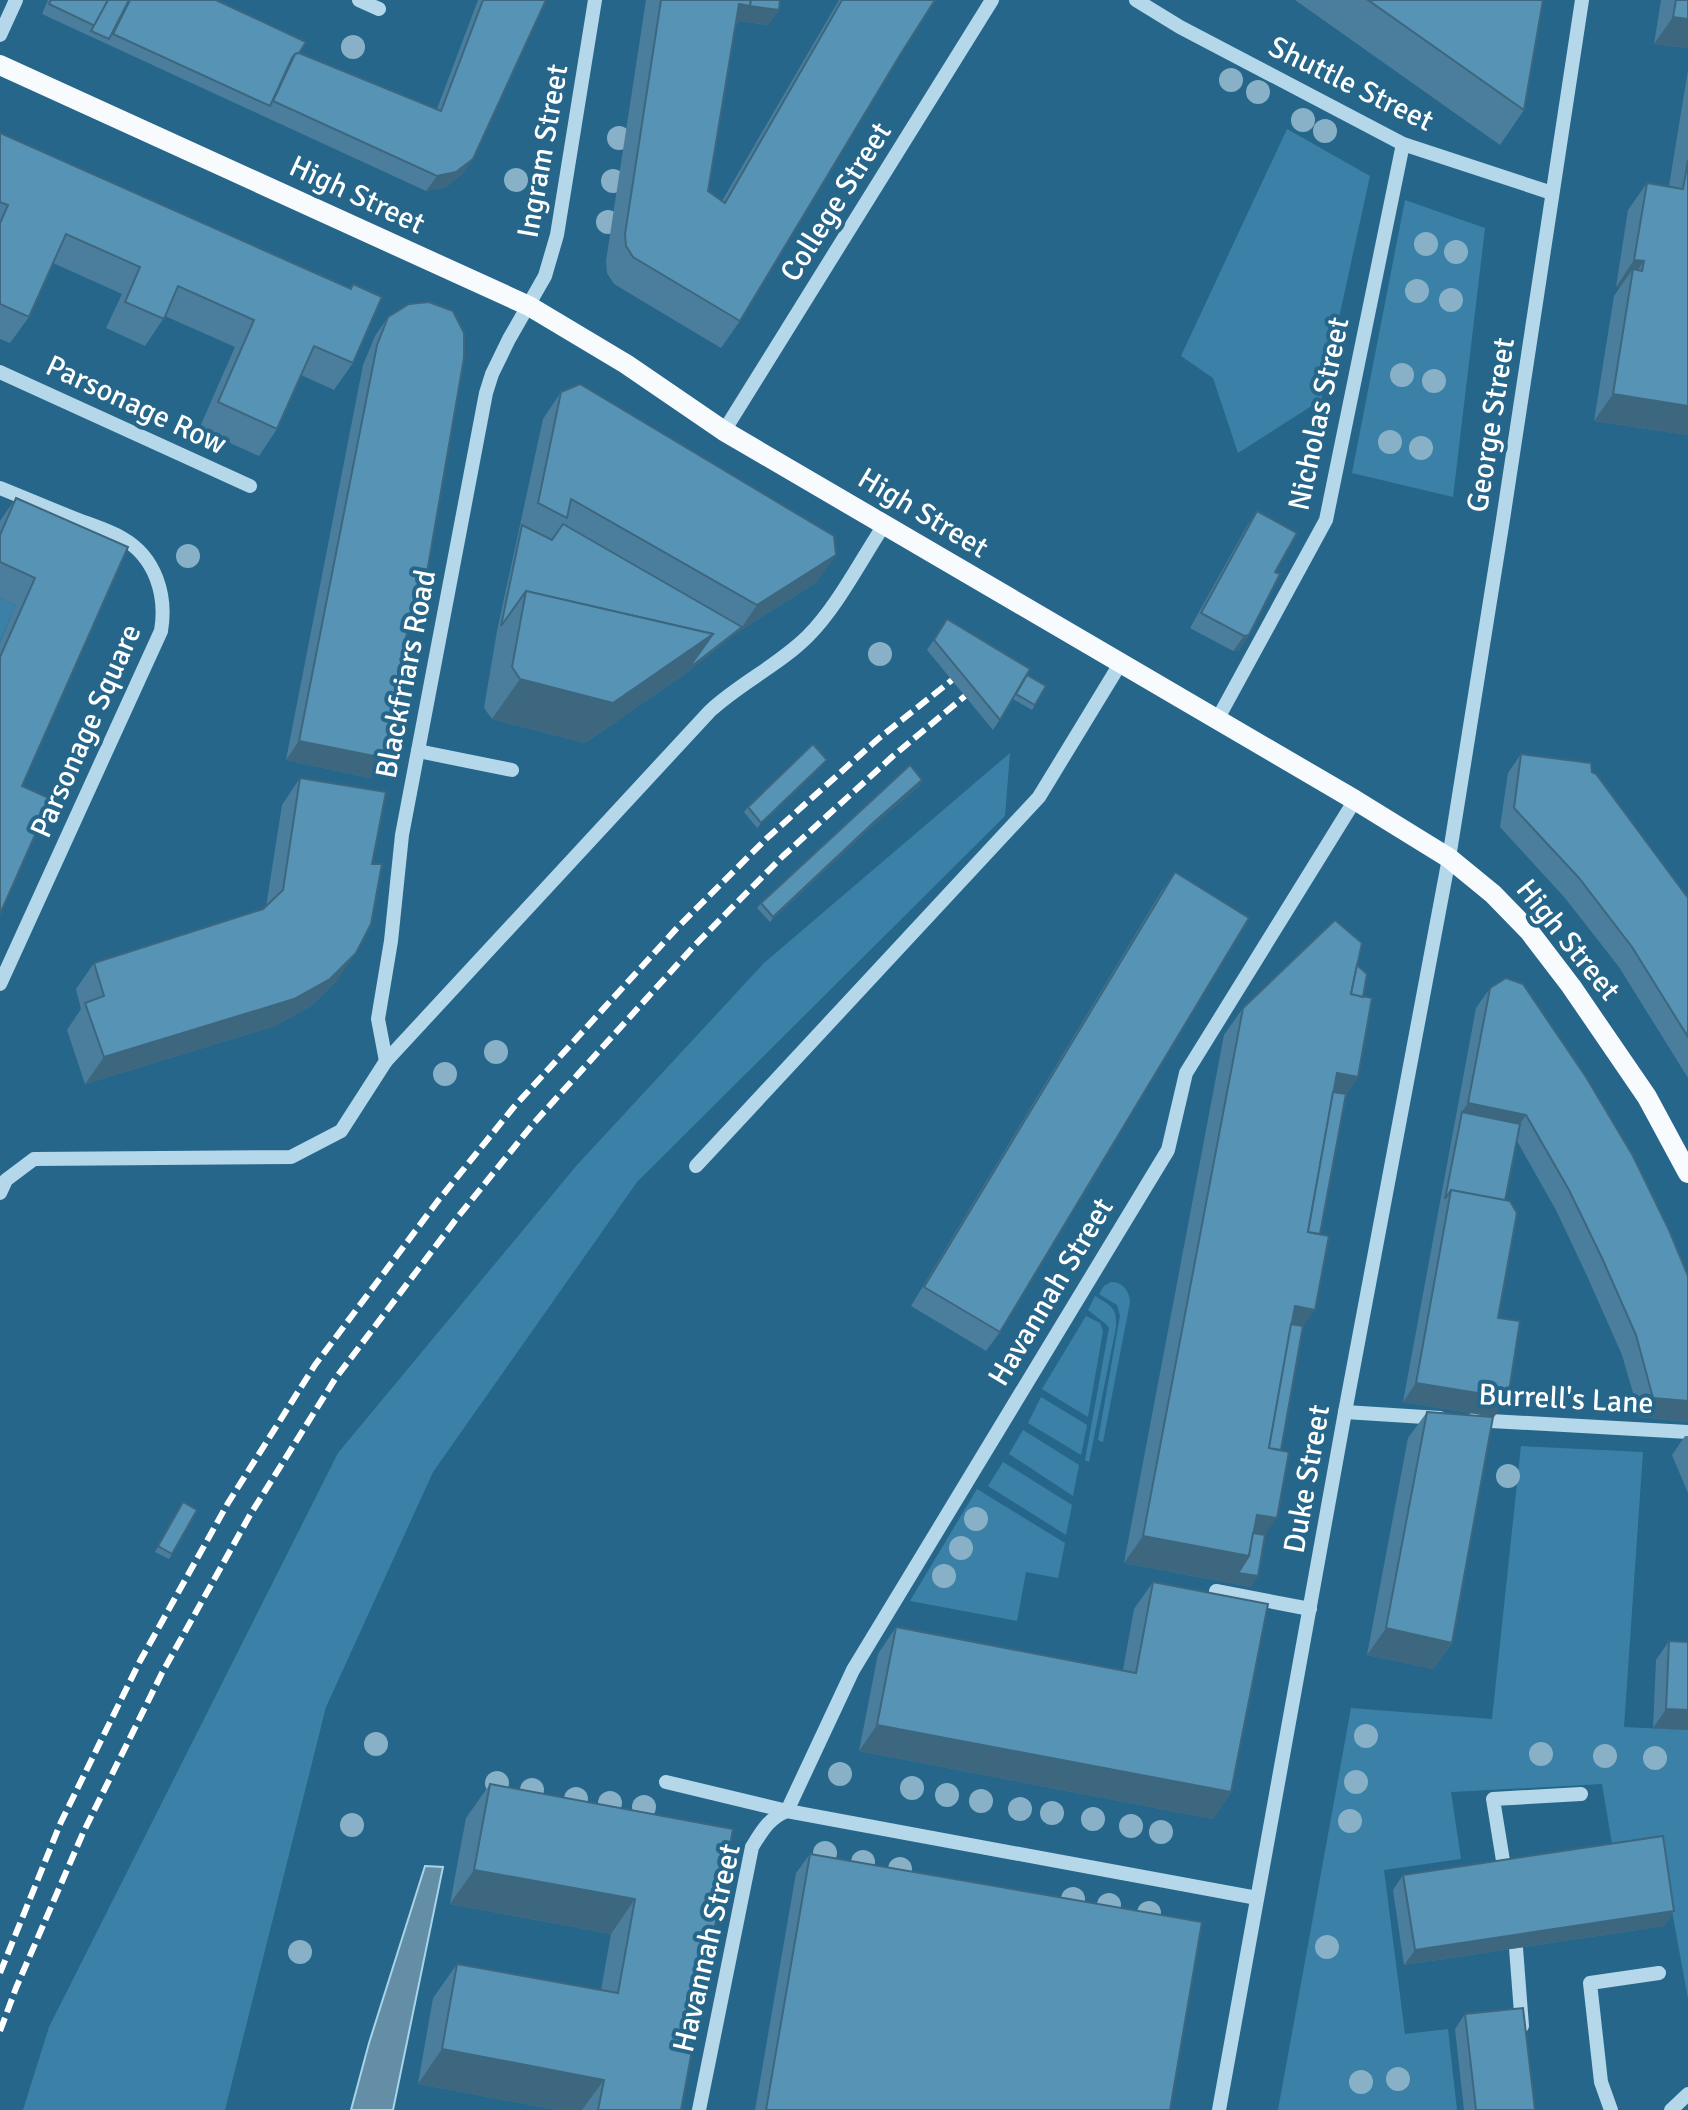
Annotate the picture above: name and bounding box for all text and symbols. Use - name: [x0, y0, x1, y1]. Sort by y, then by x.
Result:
- street label: Shuttle Street: [1263, 28, 1439, 140]
- street label: Ingram Street: [510, 61, 576, 241]
- street label: College Street: [772, 115, 900, 289]
- street label: High Street: [283, 148, 431, 242]
- street label: Nicholas Street: [1280, 314, 1358, 514]
- street label: George Street: [1459, 335, 1523, 515]
- street label: Parsonage Row: [40, 347, 232, 463]
- street label: High Street: [851, 460, 995, 566]
- street label: Blackfriars Road: [368, 567, 444, 781]
- street label: Parsonage Square: [22, 618, 150, 844]
- street label: High Street: [1508, 872, 1628, 1008]
- street label: Havannah Street: [980, 1191, 1122, 1393]
- street label: Burrell's Lane: [1477, 1376, 1655, 1422]
- street label: Duke Street: [1276, 1402, 1338, 1556]
- street label: Havannah Street: [665, 1840, 749, 2056]

